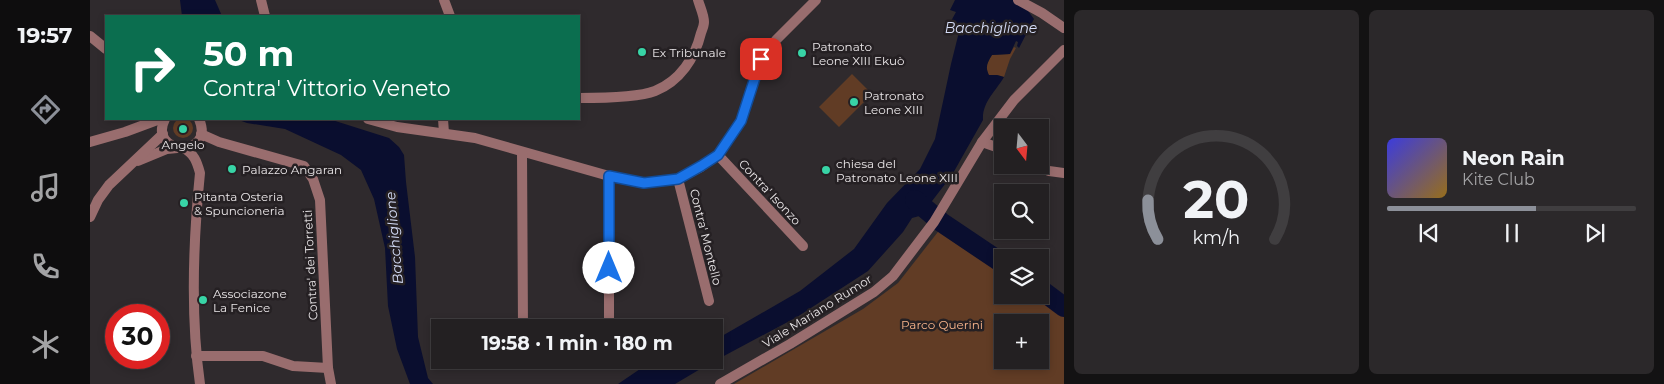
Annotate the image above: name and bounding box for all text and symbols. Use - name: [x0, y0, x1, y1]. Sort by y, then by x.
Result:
- water label: Bacchiglione: [945, 19, 1037, 37]
- text: 19:57: [18, 22, 72, 49]
- text: 50 m: [203, 32, 294, 75]
- icon: right: [120, 35, 185, 100]
- pin: [740, 38, 782, 80]
- place label: Patronato Leone XIII Ekuò: [812, 39, 905, 68]
- place label: Ex Tribunale: [652, 45, 726, 60]
- icon: arrive: [747, 45, 775, 73]
- marker: Ex Tribunale: [636, 46, 648, 58]
- marker: Patronato Leone XIII Ekuò: [796, 47, 808, 59]
- text: Contra' Vittorio Veneto: [203, 75, 450, 102]
- place label: Patronato Leone XIII: [864, 88, 924, 117]
- icon: directions: [28, 92, 63, 127]
- marker: Patronato Leone XIII: [848, 96, 860, 108]
- north arrow: [994, 119, 1049, 174]
- map controls: [994, 119, 1049, 369]
- marker: Angelo: [177, 123, 189, 135]
- place label: Angelo: [162, 137, 204, 152]
- text: Neon Rain: [1462, 147, 1565, 170]
- street label: Contra' Isonzo: [736, 156, 804, 228]
- place label: chiesa del Patronato Leone XIII: [836, 156, 958, 185]
- place label: Palazzo Angaran: [242, 162, 342, 177]
- marker: Palazzo Angaran: [226, 163, 238, 175]
- marker: chiesa del Patronato Leone XIII: [820, 164, 832, 176]
- text: 20: [1184, 168, 1250, 231]
- icon: music: [28, 170, 63, 205]
- text: Kite Club: [1462, 170, 1535, 189]
- button: search: [994, 184, 1049, 239]
- street label: Contra' Montello: [687, 187, 725, 287]
- place label: Pitanta Osteria & Spuncioneria: [194, 189, 285, 218]
- water label: Bacchiglione: [381, 191, 407, 285]
- marker: Pitanta Osteria & Spuncioneria: [178, 197, 190, 209]
- street label: Contra' dei Torretti: [300, 209, 320, 321]
- icon: previous: [1415, 219, 1443, 247]
- icon: pause: [1498, 219, 1526, 247]
- icon: next: [1581, 219, 1609, 247]
- text: km/h: [1193, 227, 1240, 248]
- position arrow: [582, 241, 634, 293]
- icon: phone: [28, 249, 63, 284]
- button: layers: [994, 249, 1049, 304]
- street label: Viale Mariano Rumor: [759, 271, 875, 351]
- place label: Associazone La Fenice: [213, 286, 287, 315]
- marker: Associazone La Fenice: [197, 294, 209, 306]
- speed limit sign: 30: [105, 304, 170, 369]
- button: +: [994, 314, 1049, 369]
- park label: Parco Querini: [901, 317, 983, 332]
- icon: climate: [28, 327, 63, 362]
- text: 19:58 · 1 min · 180 m: [481, 332, 673, 355]

